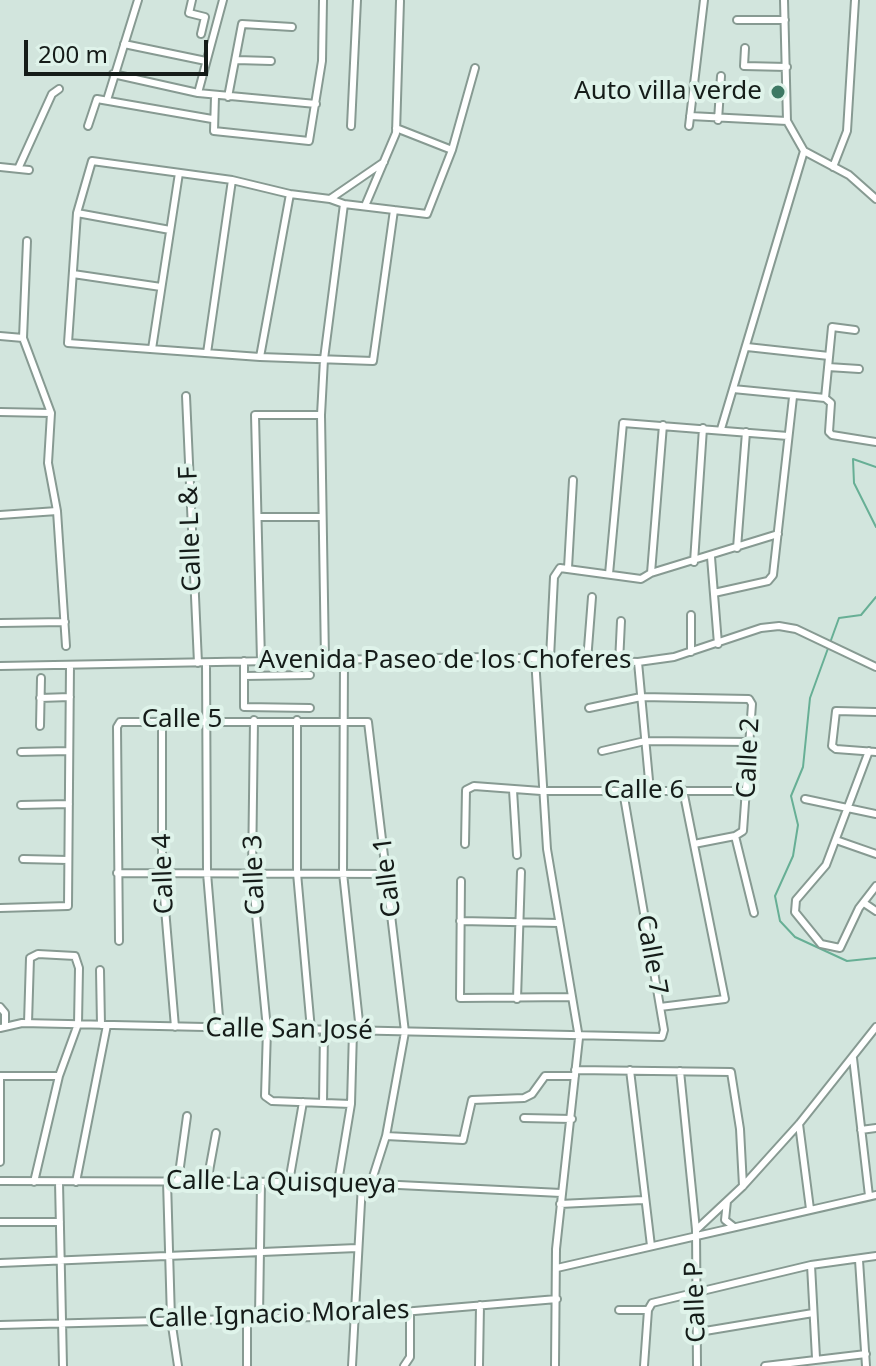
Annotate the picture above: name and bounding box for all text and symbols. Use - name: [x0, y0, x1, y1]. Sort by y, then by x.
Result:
- scale bar: [28, 24, 212, 74]
- text: 200 m: [38, 37, 108, 70]
- place label: Auto villa verde: [574, 76, 762, 108]
- marker: Auto villa verde: [769, 83, 787, 101]
- street label: Calle L & F: [173, 466, 209, 592]
- street label: Avenida Paseo de los Choferes: [259, 645, 631, 677]
- street label: Calle 5: [142, 704, 222, 736]
- street label: Calle 2: [731, 717, 767, 799]
- street label: Calle 6: [604, 775, 684, 807]
- street label: Calle 4: [147, 833, 181, 915]
- street label: Calle 3: [238, 834, 272, 916]
- street label: Calle 1: [368, 835, 408, 919]
- street label: Calle 7: [629, 913, 673, 997]
- street label: Calle San José: [205, 1013, 373, 1047]
- street label: Calle La Quisqueya: [166, 1165, 396, 1201]
- street label: Calle P: [679, 1261, 713, 1343]
- street label: Calle Ignacio Morales: [148, 1295, 410, 1335]

